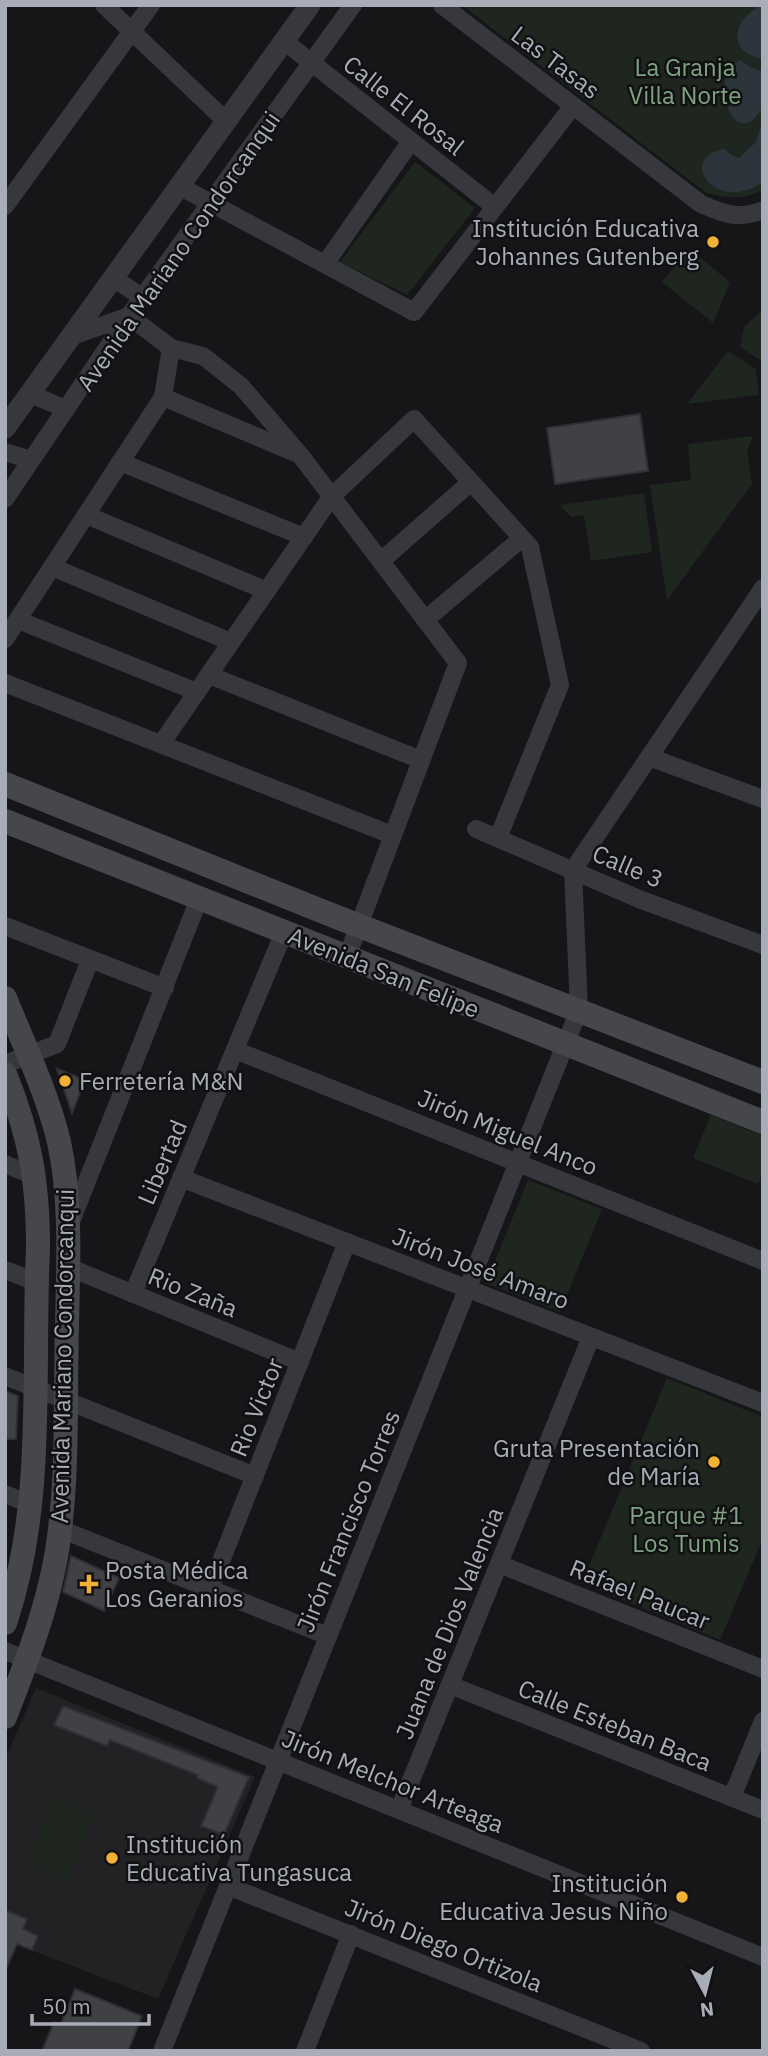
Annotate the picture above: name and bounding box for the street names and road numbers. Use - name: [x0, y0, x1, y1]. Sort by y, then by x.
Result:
- street label: Las Tasas: [505, 18, 607, 106]
- street label: Calle El Rosal: [337, 48, 471, 162]
- street label: Avenida Mariano Condorcanqui: [69, 105, 287, 397]
- street label: Calle 3: [588, 837, 668, 895]
- street label: Avenida San Felipe: [284, 919, 484, 1025]
- street label: Jirón Miguel Anco: [413, 1081, 603, 1183]
- street label: Libertad: [130, 1115, 194, 1209]
- street label: Avenida Mariano Condorcanqui: [43, 1188, 81, 1524]
- street label: Jirón José Amaro: [388, 1220, 574, 1316]
- street label: Rio Zaña: [144, 1260, 243, 1324]
- street label: Rio Victor: [222, 1353, 290, 1461]
- street label: Jirón Francisco Torres: [289, 1405, 407, 1637]
- street label: Juana de Dios Valencia: [388, 1502, 510, 1744]
- street label: Rafael Paucar: [565, 1551, 715, 1637]
- street label: Calle Esteban Baca: [514, 1672, 717, 1778]
- street label: Jirón Melchor Arteaga: [277, 1722, 509, 1840]
- street label: Jirón Diego Ortizola: [340, 1891, 548, 1999]

